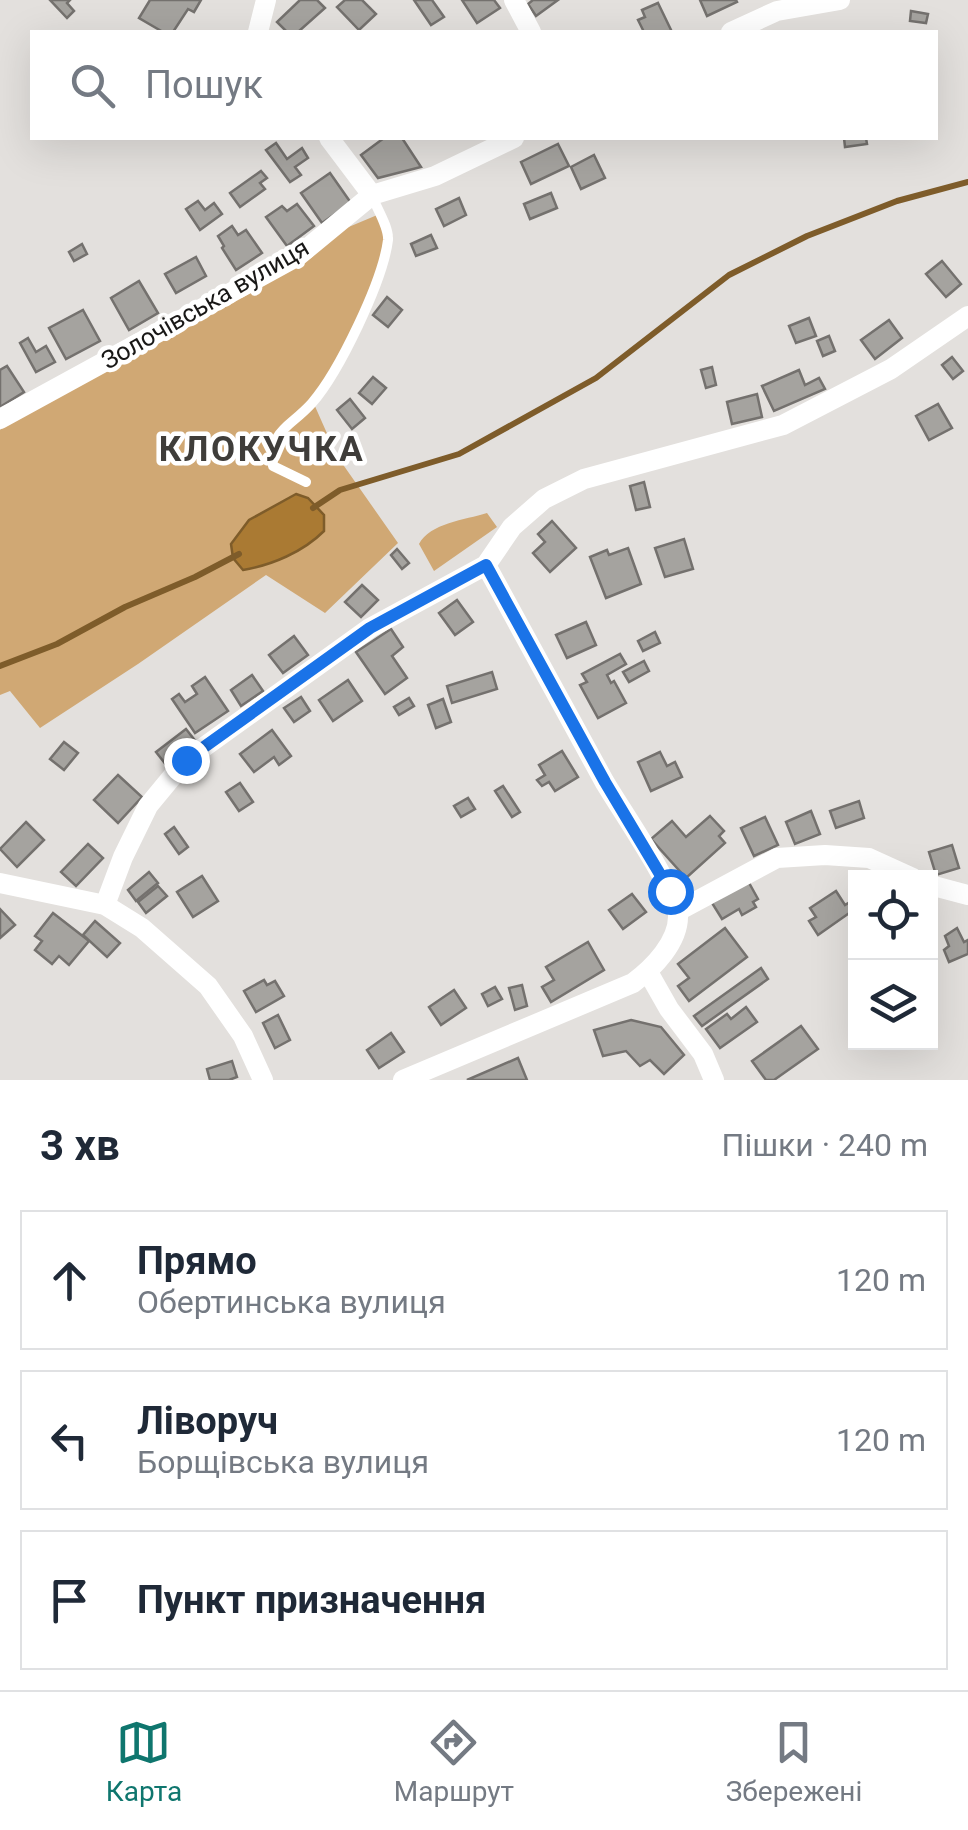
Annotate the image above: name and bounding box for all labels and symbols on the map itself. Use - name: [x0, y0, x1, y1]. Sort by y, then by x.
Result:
- street label: Золочівська вулиця: [96, 233, 314, 375]
- district label: КЛОКУЧКА: [159, 429, 365, 470]
- route end: [164, 738, 210, 784]
- route start: [648, 869, 694, 915]

